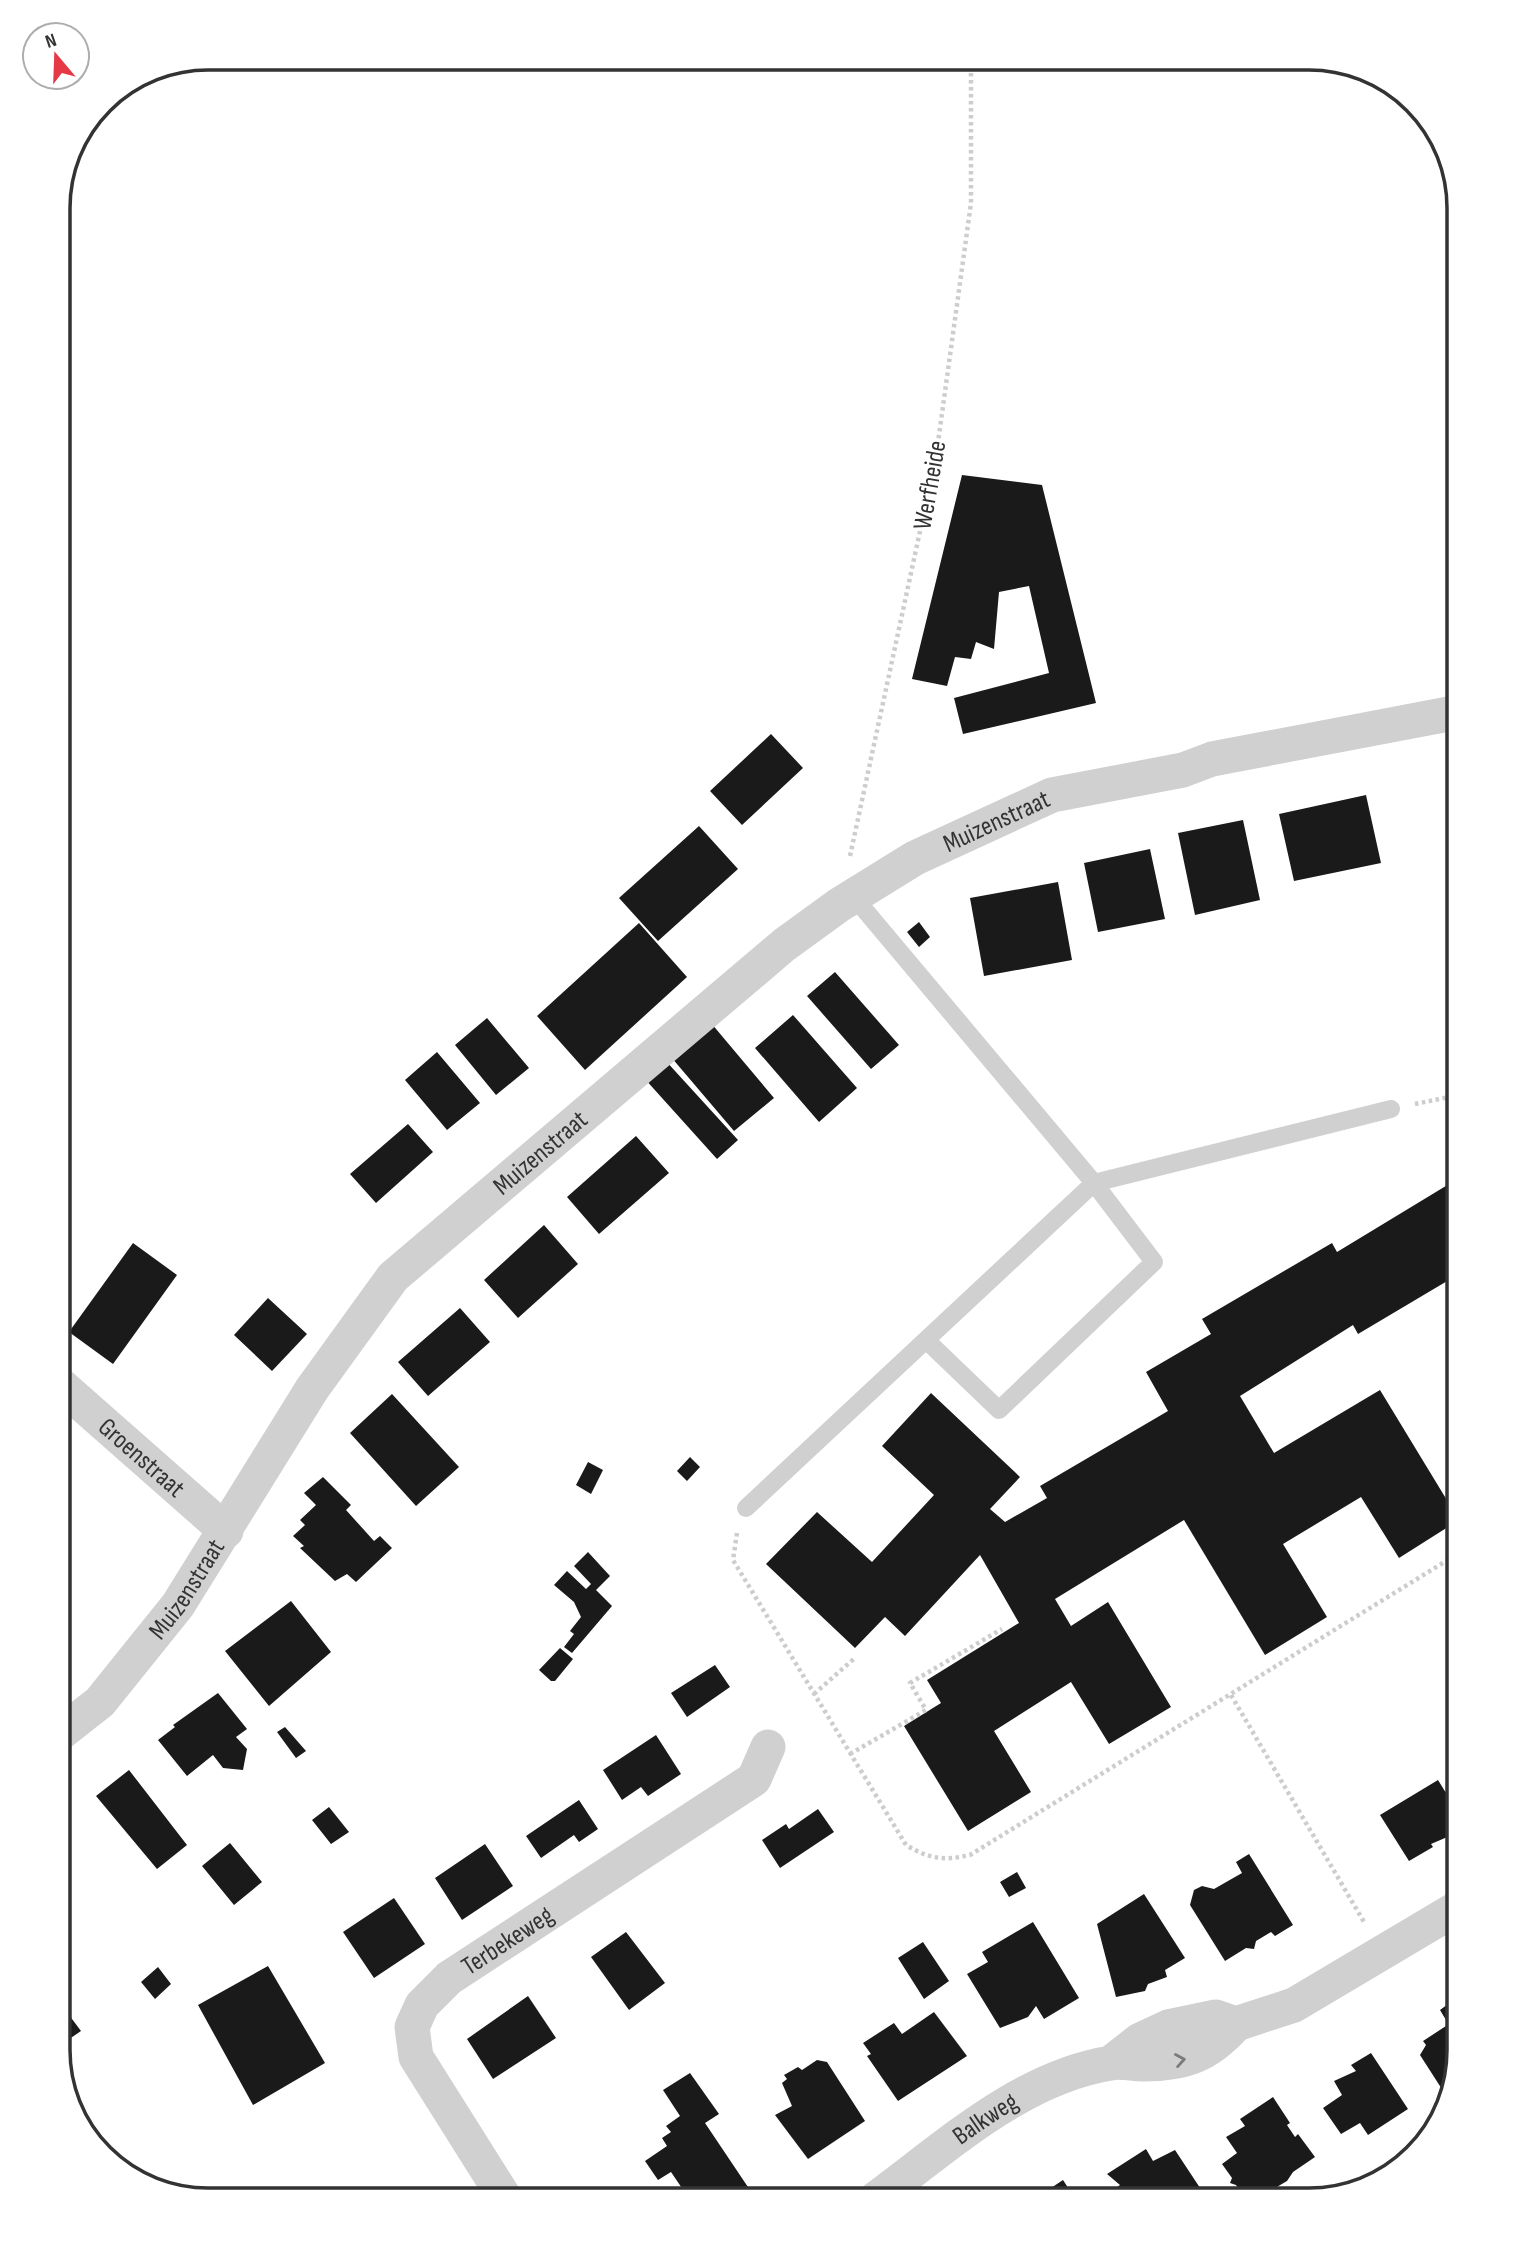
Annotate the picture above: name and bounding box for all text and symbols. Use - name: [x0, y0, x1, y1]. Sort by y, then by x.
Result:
- north arrow: [21, 21, 91, 91]
- text: N: [42, 29, 59, 54]
- street label: Werfheide: [907, 438, 954, 532]
- street label: Muizenstraat: [939, 784, 1055, 860]
- street label: Muizenstraat: [487, 1105, 594, 1202]
- street label: Groenstraat: [91, 1412, 191, 1504]
- street label: Muizenstraat: [143, 1534, 232, 1646]
- street label: Terbekeweg: [456, 1900, 560, 1983]
- one-way arrow: [1174, 2053, 1186, 2068]
- street label: Balkweg: [947, 2087, 1024, 2152]

